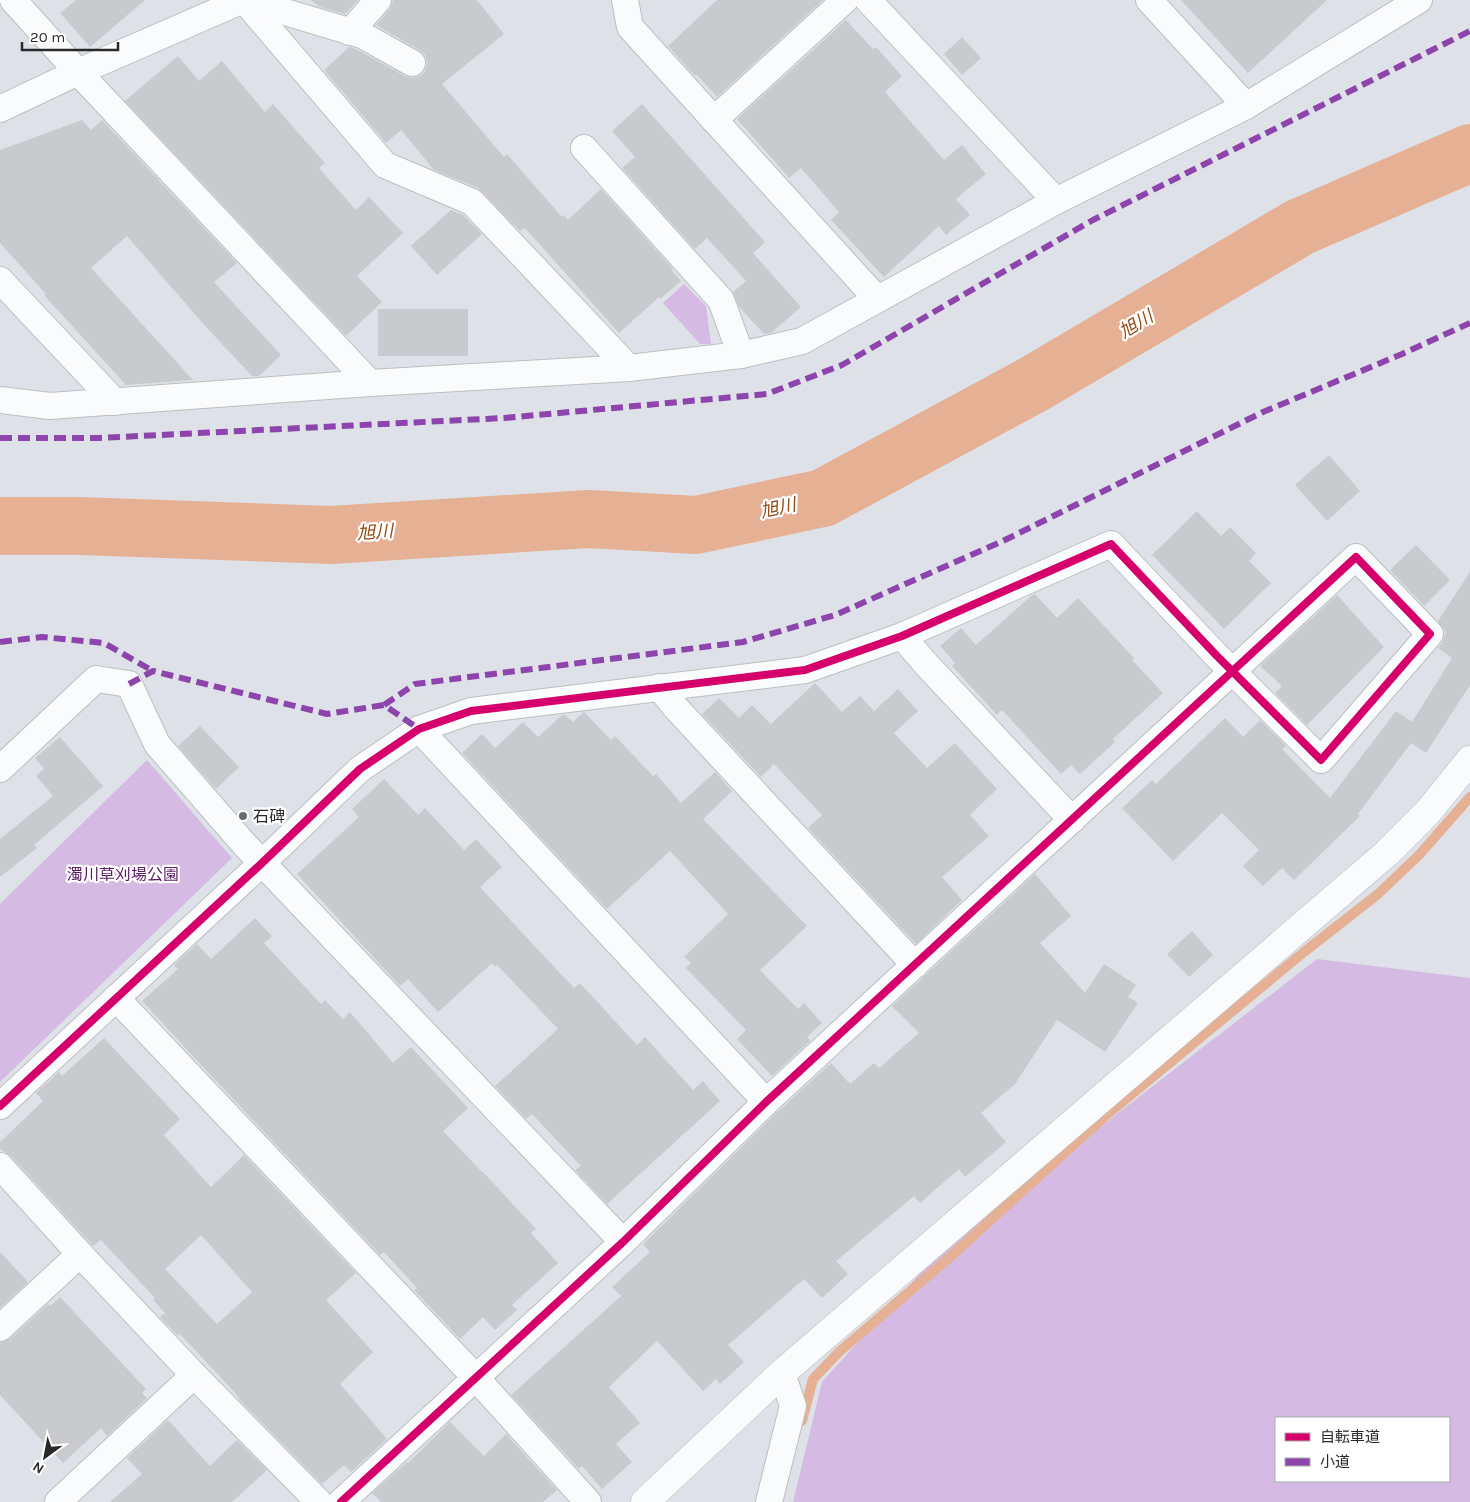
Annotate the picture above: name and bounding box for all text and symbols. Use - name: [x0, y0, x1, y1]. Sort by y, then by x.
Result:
- scale bar: [22, 20, 119, 52]
- text: 20 m: [30, 28, 65, 46]
- water label: 旭川: [1115, 304, 1159, 343]
- water label: 旭川: [758, 493, 800, 523]
- water label: 旭川: [356, 520, 396, 544]
- place label: 石碑: [253, 807, 285, 826]
- marker: 石碑: [237, 810, 249, 822]
- park label: 濁川草刈場公園: [67, 865, 179, 884]
- legend: [1275, 1417, 1450, 1482]
- text: 自転車道: [1320, 1428, 1380, 1446]
- north arrow: [20, 1432, 70, 1482]
- text: 小道: [1320, 1453, 1350, 1471]
- text: N: [30, 1458, 47, 1477]

